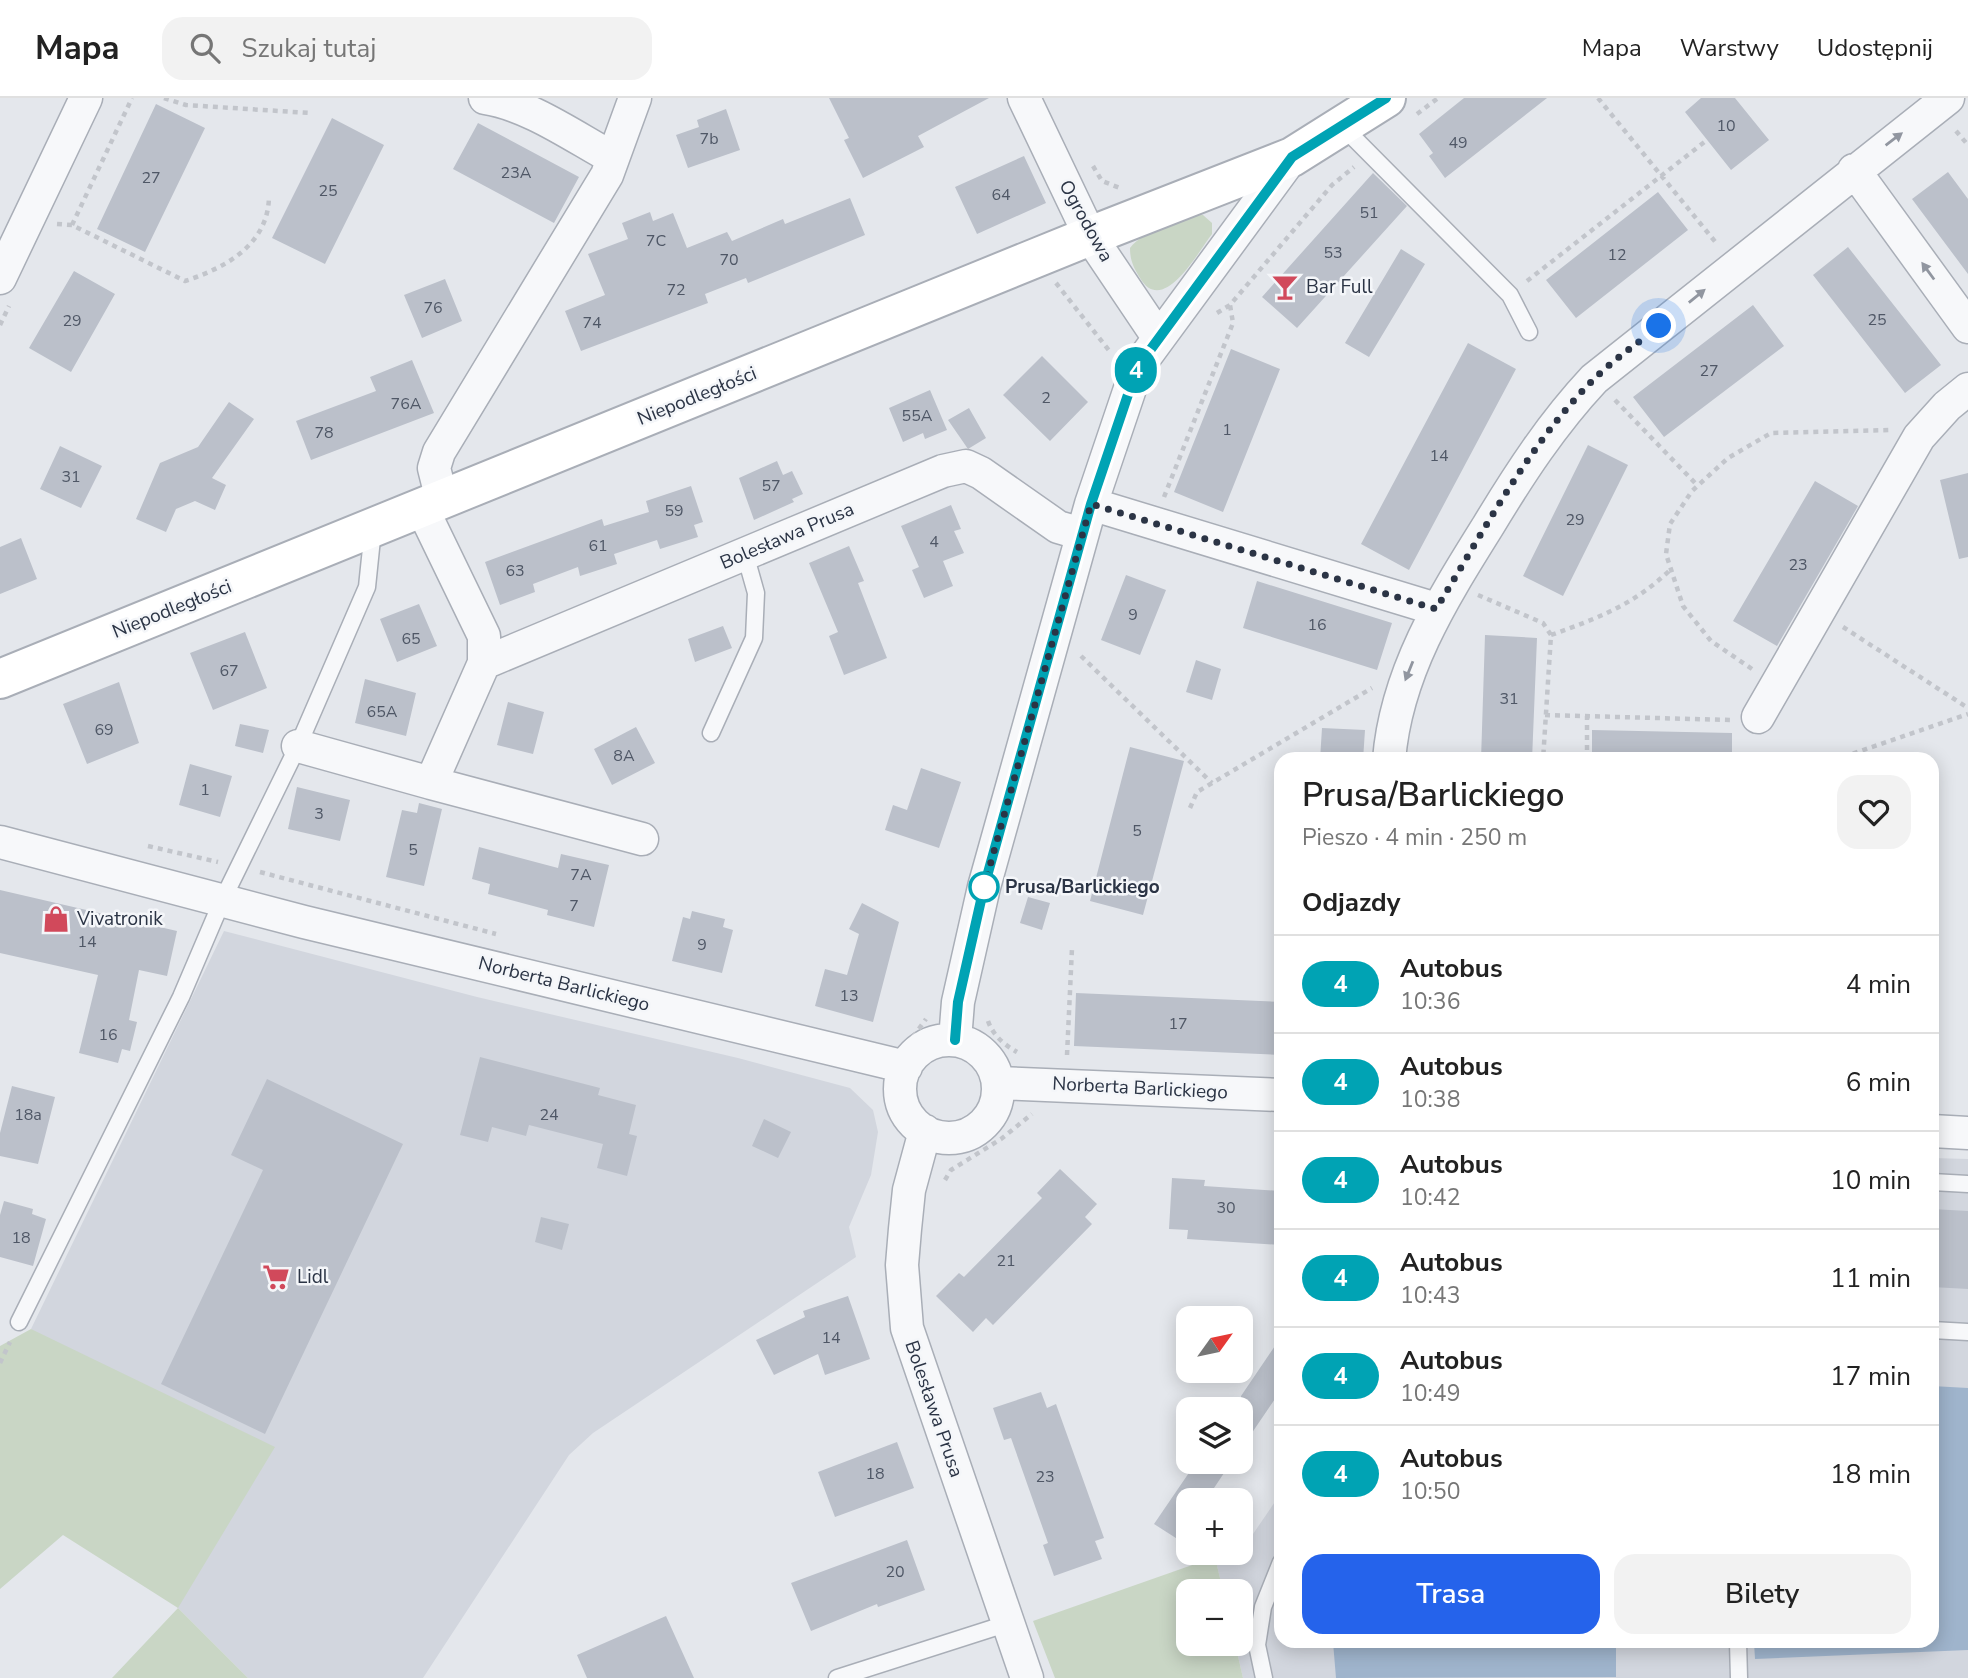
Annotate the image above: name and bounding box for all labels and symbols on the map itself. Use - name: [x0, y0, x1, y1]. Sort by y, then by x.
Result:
- house number: 10: [1716, 115, 1736, 137]
- house number: 7b: [700, 128, 718, 150]
- house number: 49: [1448, 132, 1468, 154]
- one-way arrow: [1885, 133, 1903, 147]
- house number: 23A: [501, 162, 532, 184]
- house number: 27: [141, 167, 161, 189]
- street label: Ogrodowa: [1053, 175, 1119, 267]
- house number: 25: [318, 180, 338, 202]
- house number: 64: [991, 184, 1011, 206]
- house number: 51: [1359, 202, 1379, 224]
- house number: 7C: [646, 230, 666, 252]
- house number: 53: [1323, 242, 1343, 264]
- house number: 12: [1607, 244, 1627, 266]
- house number: 70: [719, 249, 739, 271]
- one-way arrow: [1921, 262, 1935, 280]
- bar icon: Bar Full: [1270, 272, 1300, 302]
- place label: Bar Full: [1306, 274, 1373, 300]
- house number: 72: [666, 279, 686, 301]
- one-way arrow: [1687, 289, 1705, 304]
- house number: 76: [423, 297, 443, 319]
- your location: [1641, 308, 1676, 343]
- house number: 25: [1867, 309, 1887, 331]
- house number: 29: [62, 310, 82, 332]
- house number: 74: [582, 312, 602, 334]
- line badge: 4: [1113, 347, 1159, 393]
- street label: Niepodległości: [633, 360, 761, 432]
- house number: 27: [1699, 360, 1719, 382]
- house number: 2: [1041, 387, 1051, 409]
- house number: 76A: [391, 393, 422, 415]
- house number: 55A: [902, 405, 933, 427]
- house number: 1: [1222, 419, 1232, 441]
- house number: 78: [314, 422, 334, 444]
- house number: 14: [1429, 445, 1449, 467]
- house number: 31: [61, 466, 81, 488]
- house number: 57: [761, 475, 781, 497]
- street label: Bolesława Prusa: [716, 496, 858, 576]
- house number: 59: [664, 500, 684, 522]
- house number: 29: [1565, 509, 1585, 531]
- house number: 4: [929, 531, 939, 553]
- house number: 61: [588, 535, 608, 557]
- house number: 23: [1788, 554, 1808, 576]
- house number: 63: [505, 560, 525, 582]
- street label: Niepodległości: [108, 573, 236, 645]
- house number: 9: [1128, 604, 1138, 626]
- house number: 16: [1307, 614, 1327, 636]
- house number: 65: [401, 628, 421, 650]
- house number: 67: [219, 660, 239, 682]
- one-way arrow: [1404, 661, 1415, 682]
- house number: 31: [1499, 688, 1519, 710]
- house number: 65A: [367, 701, 398, 723]
- house number: 69: [94, 719, 114, 741]
- house number: 8A: [613, 745, 635, 767]
- house number: 1: [200, 779, 210, 801]
- house number: 3: [314, 803, 324, 825]
- house number: 5: [1132, 820, 1142, 842]
- house number: 5: [408, 839, 418, 861]
- house number: 7A: [570, 864, 592, 886]
- marker: Prusa/Barlickiego: [969, 872, 999, 902]
- place label: Prusa/Barlickiego: [1005, 874, 1160, 900]
- house number: 7: [569, 895, 579, 917]
- shop icon: Vivatronik: [41, 904, 71, 934]
- place label: Vivatronik: [76, 906, 163, 932]
- house number: 14: [77, 931, 97, 953]
- house number: 9: [697, 934, 707, 956]
- street label: Norberta Barlickiego: [476, 950, 652, 1018]
- house number: 13: [839, 985, 859, 1007]
- house number: 17: [1168, 1013, 1188, 1035]
- house number: 16: [98, 1024, 118, 1046]
- street label: Norberta Barlickiego: [1052, 1070, 1228, 1106]
- house number: 18a: [14, 1104, 42, 1126]
- house number: 24: [539, 1104, 559, 1126]
- house number: 30: [1216, 1197, 1236, 1219]
- house number: 18: [11, 1227, 31, 1249]
- house number: 21: [996, 1250, 1016, 1272]
- supermarket icon: Lidl: [261, 1262, 291, 1292]
- place label: Lidl: [297, 1264, 329, 1290]
- north arrow: [1176, 1306, 1253, 1382]
- house number: 14: [821, 1327, 841, 1349]
- street label: Bolesława Prusa: [898, 1337, 970, 1481]
- house number: 18: [865, 1463, 885, 1485]
- house number: 23: [1035, 1466, 1055, 1488]
- house number: 20: [885, 1561, 905, 1583]

